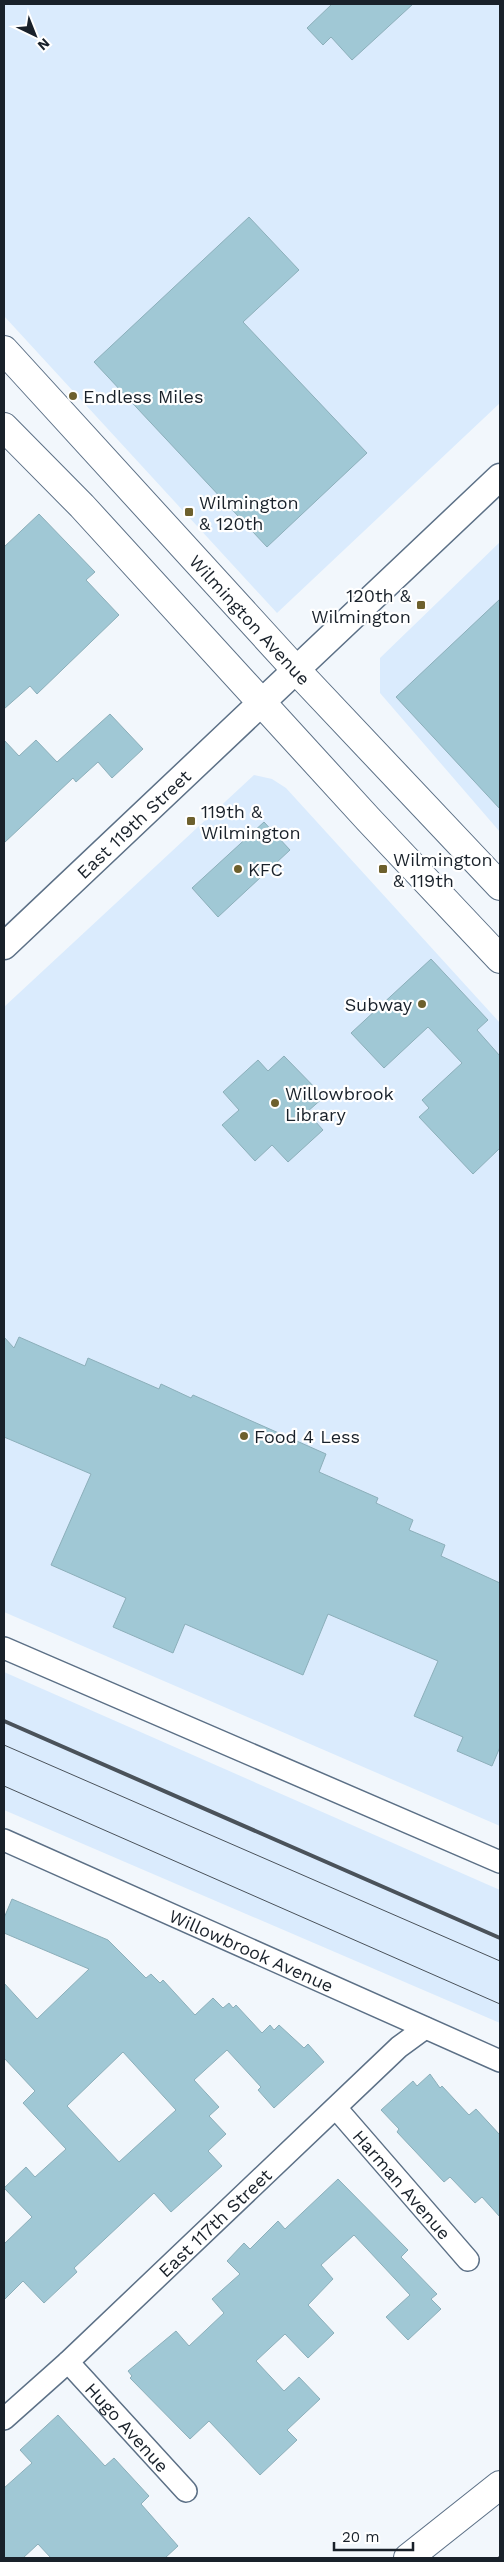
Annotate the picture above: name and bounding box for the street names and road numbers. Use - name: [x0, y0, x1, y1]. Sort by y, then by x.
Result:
- street label: Wilmington Avenue: [185, 550, 315, 689]
- street label: East 119th Street: [72, 765, 195, 882]
- street label: Willowbrook Avenue: [166, 1905, 337, 1996]
- street label: Harman Avenue: [349, 2125, 456, 2243]
- street label: East 117th Street: [154, 2164, 276, 2281]
- street label: Hugo Avenue: [81, 2378, 174, 2476]

